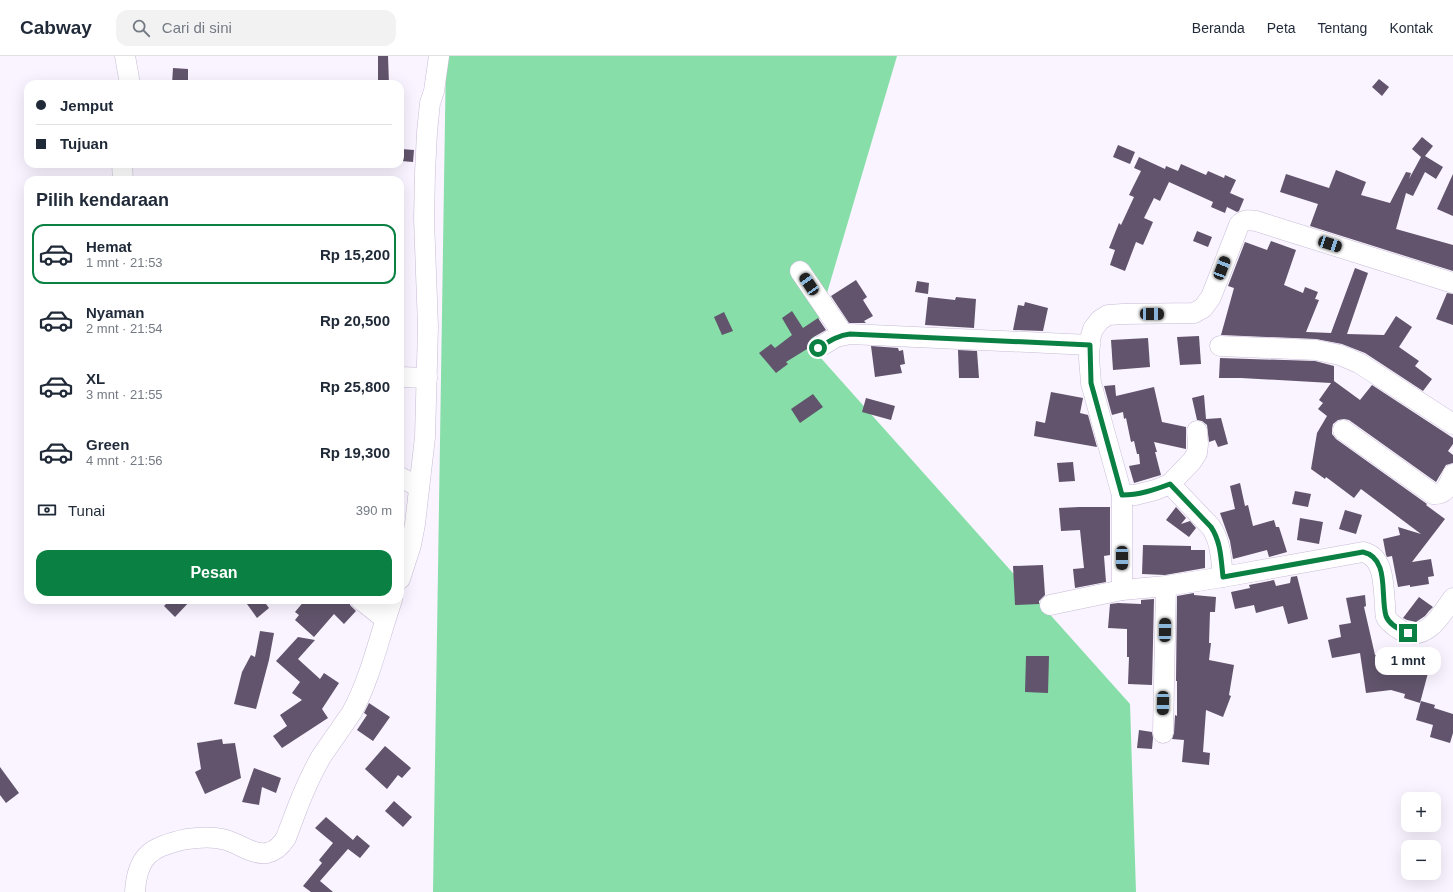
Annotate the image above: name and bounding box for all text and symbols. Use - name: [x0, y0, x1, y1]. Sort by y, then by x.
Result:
- search box: [116, 10, 396, 46]
- text: Cabway: [20, 17, 92, 38]
- icon: search: [130, 17, 152, 39]
- text: Cari di sini: [162, 19, 232, 36]
- text: Beranda: [1192, 20, 1245, 36]
- text: Peta: [1267, 20, 1296, 36]
- text: Tentang: [1318, 20, 1367, 36]
- text: Kontak: [1389, 20, 1433, 36]
- text: Jemput: [60, 97, 113, 114]
- text: Tujuan: [60, 135, 108, 152]
- text: Pilih kendaraan: [36, 190, 169, 210]
- car: [1317, 235, 1343, 253]
- icon: car: [38, 236, 74, 272]
- text: Hemat: [86, 238, 132, 255]
- text: Rp 15,200: [320, 246, 390, 263]
- text: 1 mnt · 21:53: [86, 255, 163, 270]
- car: [1212, 255, 1232, 281]
- car: [797, 271, 821, 297]
- icon: car: [38, 302, 74, 338]
- text: Nyaman: [86, 304, 144, 321]
- car: [1140, 308, 1164, 320]
- text: Rp 20,500: [320, 312, 390, 329]
- text: 2 mnt · 21:54: [86, 321, 163, 336]
- route start: [809, 339, 827, 357]
- icon: car: [38, 368, 74, 404]
- text: XL: [86, 370, 105, 387]
- text: Rp 25,800: [320, 378, 390, 395]
- text: 3 mnt · 21:55: [86, 387, 163, 402]
- icon: car: [38, 434, 74, 470]
- text: Green: [86, 436, 129, 453]
- text: Rp 19,300: [320, 444, 390, 461]
- text: 4 mnt · 21:56: [86, 453, 163, 468]
- icon: cash: [36, 499, 58, 521]
- text: Tunai: [68, 502, 105, 519]
- text: 390 m: [356, 503, 392, 518]
- car: [1116, 546, 1128, 570]
- button: Pesan: [36, 550, 392, 596]
- car: [1159, 618, 1171, 642]
- route end: [1399, 624, 1417, 642]
- callout: 1 mnt: [1375, 647, 1441, 675]
- text: 1 mnt: [1391, 653, 1425, 668]
- car: [1157, 691, 1169, 715]
- map controls: [1401, 792, 1441, 880]
- button: +: [1401, 792, 1441, 832]
- button: −: [1401, 840, 1441, 880]

